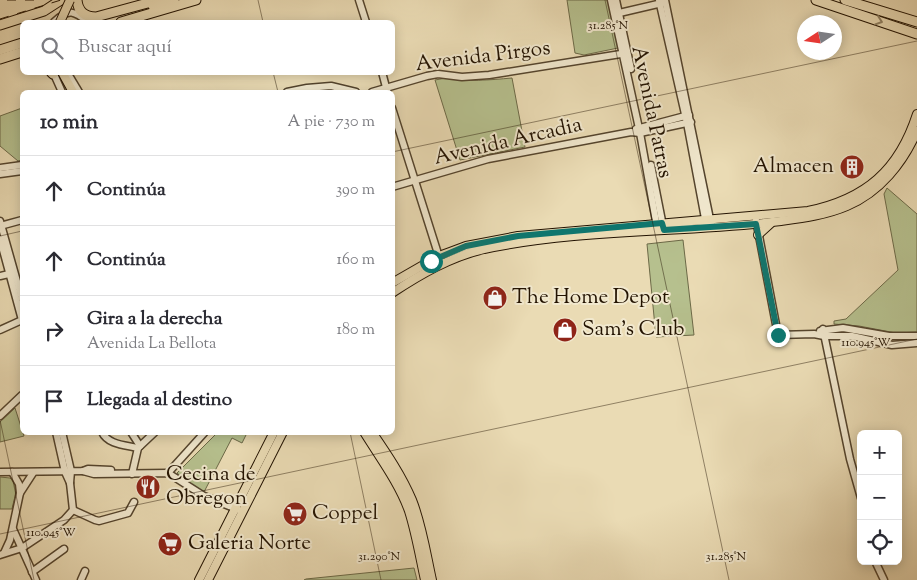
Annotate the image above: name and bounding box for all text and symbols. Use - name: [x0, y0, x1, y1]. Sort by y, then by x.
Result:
- north arrow: [797, 15, 842, 60]
- one-way arrow: [874, 15, 882, 25]
- text: 31.285°N: [588, 17, 629, 35]
- search box: [20, 20, 395, 75]
- icon: search: [38, 34, 66, 62]
- text: Buscar aquí: [78, 34, 172, 61]
- street label: Avenida Pirgos: [414, 34, 552, 80]
- street label: Avenida Patras: [622, 43, 680, 181]
- text: 10 min: [40, 108, 98, 138]
- street label: Avenida Arcadia: [431, 110, 585, 174]
- text: A pie · 730 m: [288, 111, 375, 134]
- place label: Almacen: [753, 152, 834, 182]
- building icon: Almacen: [839, 154, 865, 180]
- icon: ahead: [40, 177, 68, 205]
- text: Continúa: [87, 177, 166, 204]
- text: 390 m: [336, 179, 375, 202]
- icon: ahead: [40, 247, 68, 275]
- text: Continúa: [87, 247, 166, 274]
- text: 160 m: [337, 249, 375, 272]
- route start: [420, 250, 443, 273]
- place label: The Home Depot: [512, 283, 669, 313]
- shop icon: The Home Depot: [482, 285, 508, 311]
- text: Gira a la derecha: [87, 306, 222, 333]
- place label: Sam's Club: [582, 315, 685, 345]
- icon: right: [40, 317, 68, 345]
- shop icon: Sam's Club: [552, 317, 578, 343]
- text: 180 m: [336, 319, 375, 342]
- route end: [767, 324, 790, 347]
- text: Avenida La Bellota: [87, 333, 216, 356]
- text: 110.945°W: [841, 334, 891, 352]
- icon: arrive: [40, 387, 68, 415]
- text: Llegada al destino: [87, 387, 232, 414]
- map controls: [857, 430, 902, 565]
- button: +: [857, 430, 902, 475]
- place label: Cecina de Obregon: [166, 460, 256, 514]
- restaurant icon: Cecina de Obregon: [135, 474, 161, 500]
- button: −: [857, 475, 902, 520]
- place label: Coppel: [312, 499, 378, 529]
- supermarket icon: Coppel: [282, 501, 308, 527]
- button: locate: [857, 520, 902, 565]
- text: 110.945°W: [26, 524, 76, 542]
- place label: Galeria Norte: [188, 529, 311, 559]
- supermarket icon: Galeria Norte: [157, 531, 183, 557]
- text: 31.290°N: [358, 548, 401, 566]
- text: 31.285°N: [706, 548, 747, 566]

